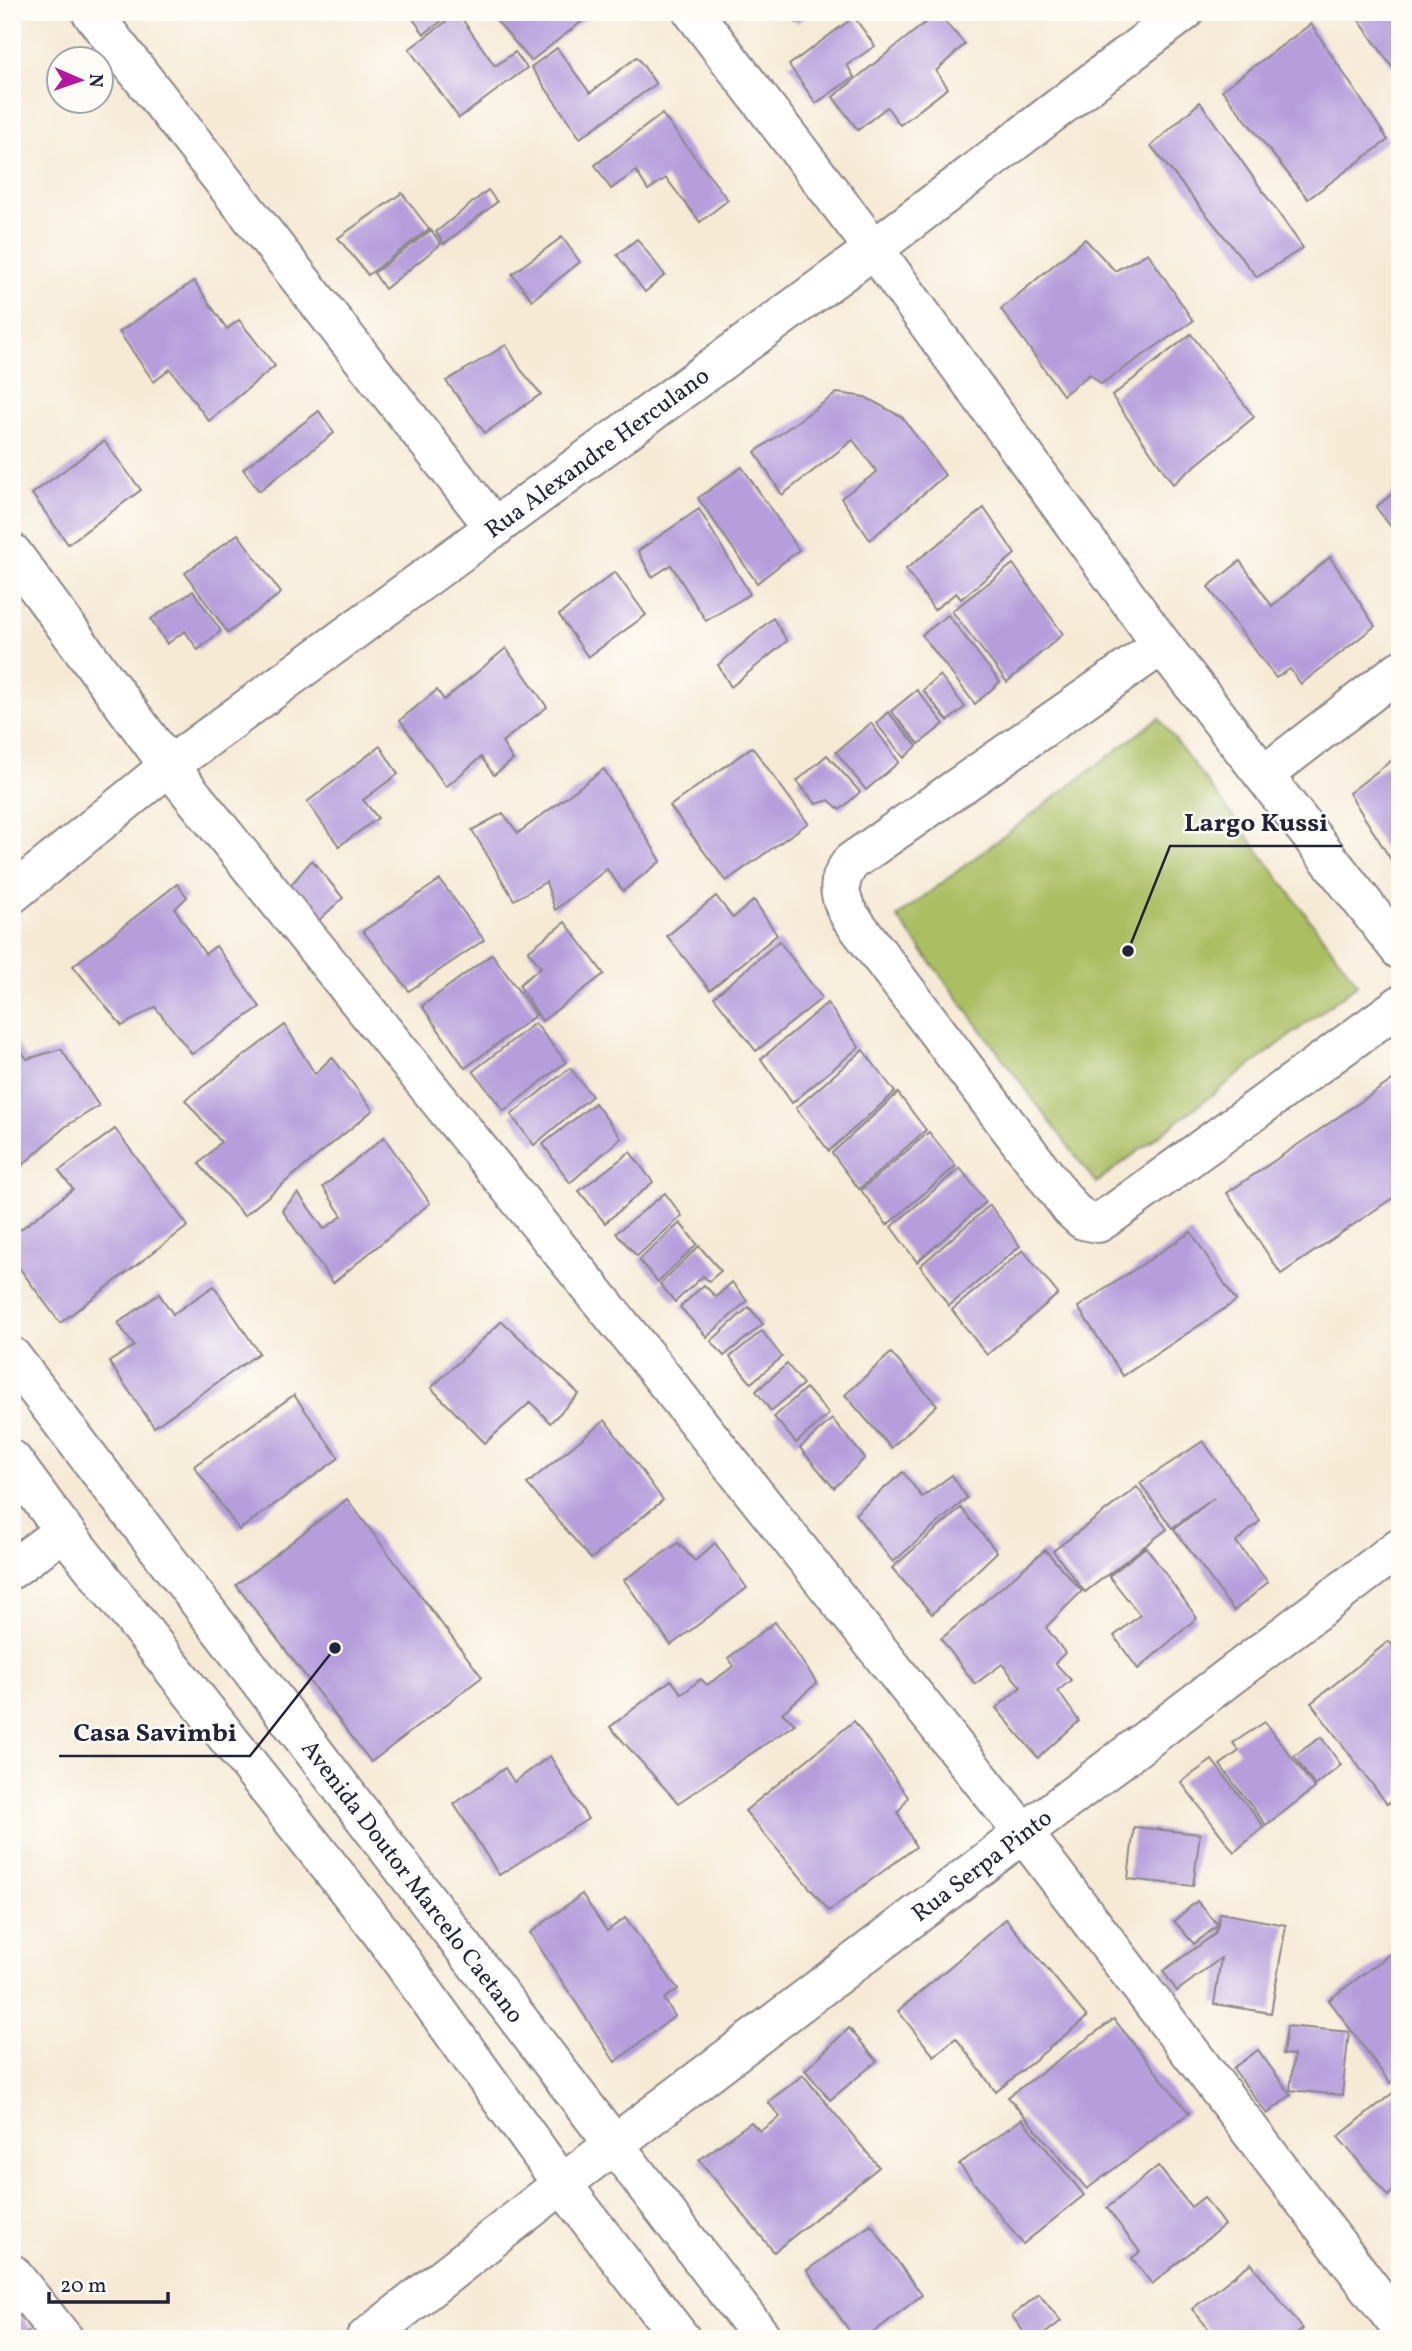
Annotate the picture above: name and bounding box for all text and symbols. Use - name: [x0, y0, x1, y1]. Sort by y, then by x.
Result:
- north arrow: [46, 46, 116, 116]
- text: N: [82, 73, 108, 88]
- street label: Rua Alexandre Herculano: [479, 360, 717, 548]
- callout: Largo Kussi: [1170, 799, 1342, 846]
- text: Largo Kussi: [1184, 806, 1328, 842]
- callout: Casa Savimbi: [59, 1709, 250, 1756]
- text: Casa Savimbi: [73, 1716, 237, 1752]
- street label: Avenida Doutor Marcelo Caetano: [292, 1734, 531, 2031]
- street label: Rua Serpa Pinto: [905, 1802, 1060, 1931]
- scale bar: [49, 2260, 168, 2304]
- text: 20 m: [60, 2272, 106, 2301]

